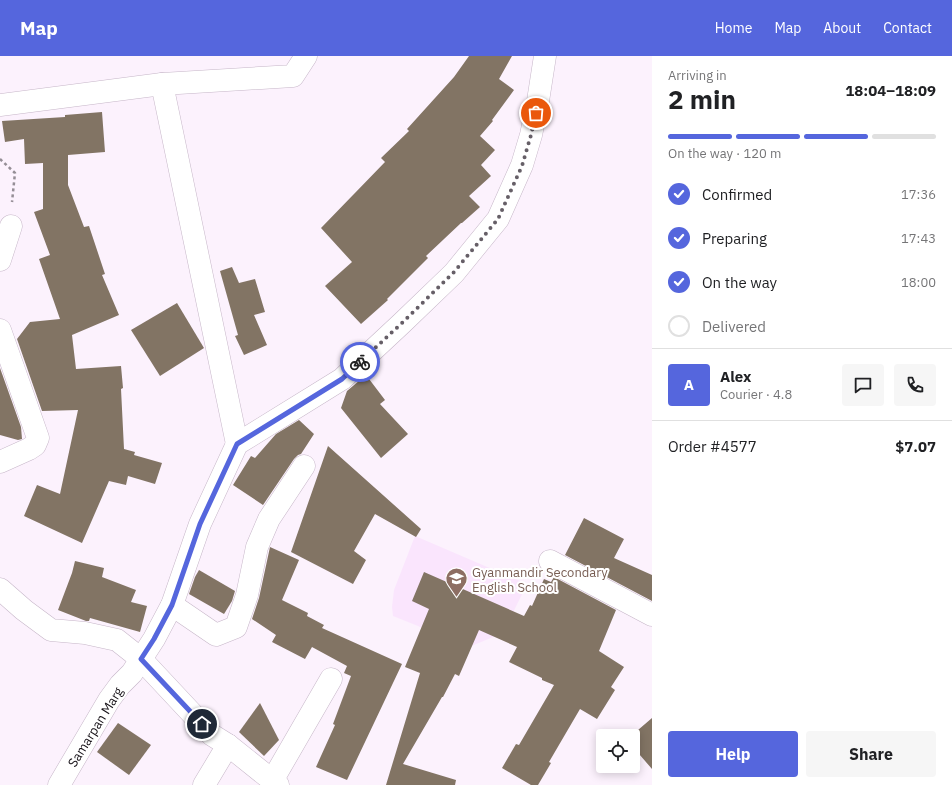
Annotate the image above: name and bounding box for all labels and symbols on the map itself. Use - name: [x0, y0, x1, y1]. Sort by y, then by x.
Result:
- pin: [519, 96, 553, 130]
- courier: [340, 342, 380, 382]
- place label: Gyanmandir Secondary English School: [472, 564, 608, 596]
- school or university icon: Gyanmandir Secondary English School: [444, 566, 470, 599]
- street label: Samarpan Marg: [64, 684, 127, 770]
- pin: [185, 707, 219, 741]

